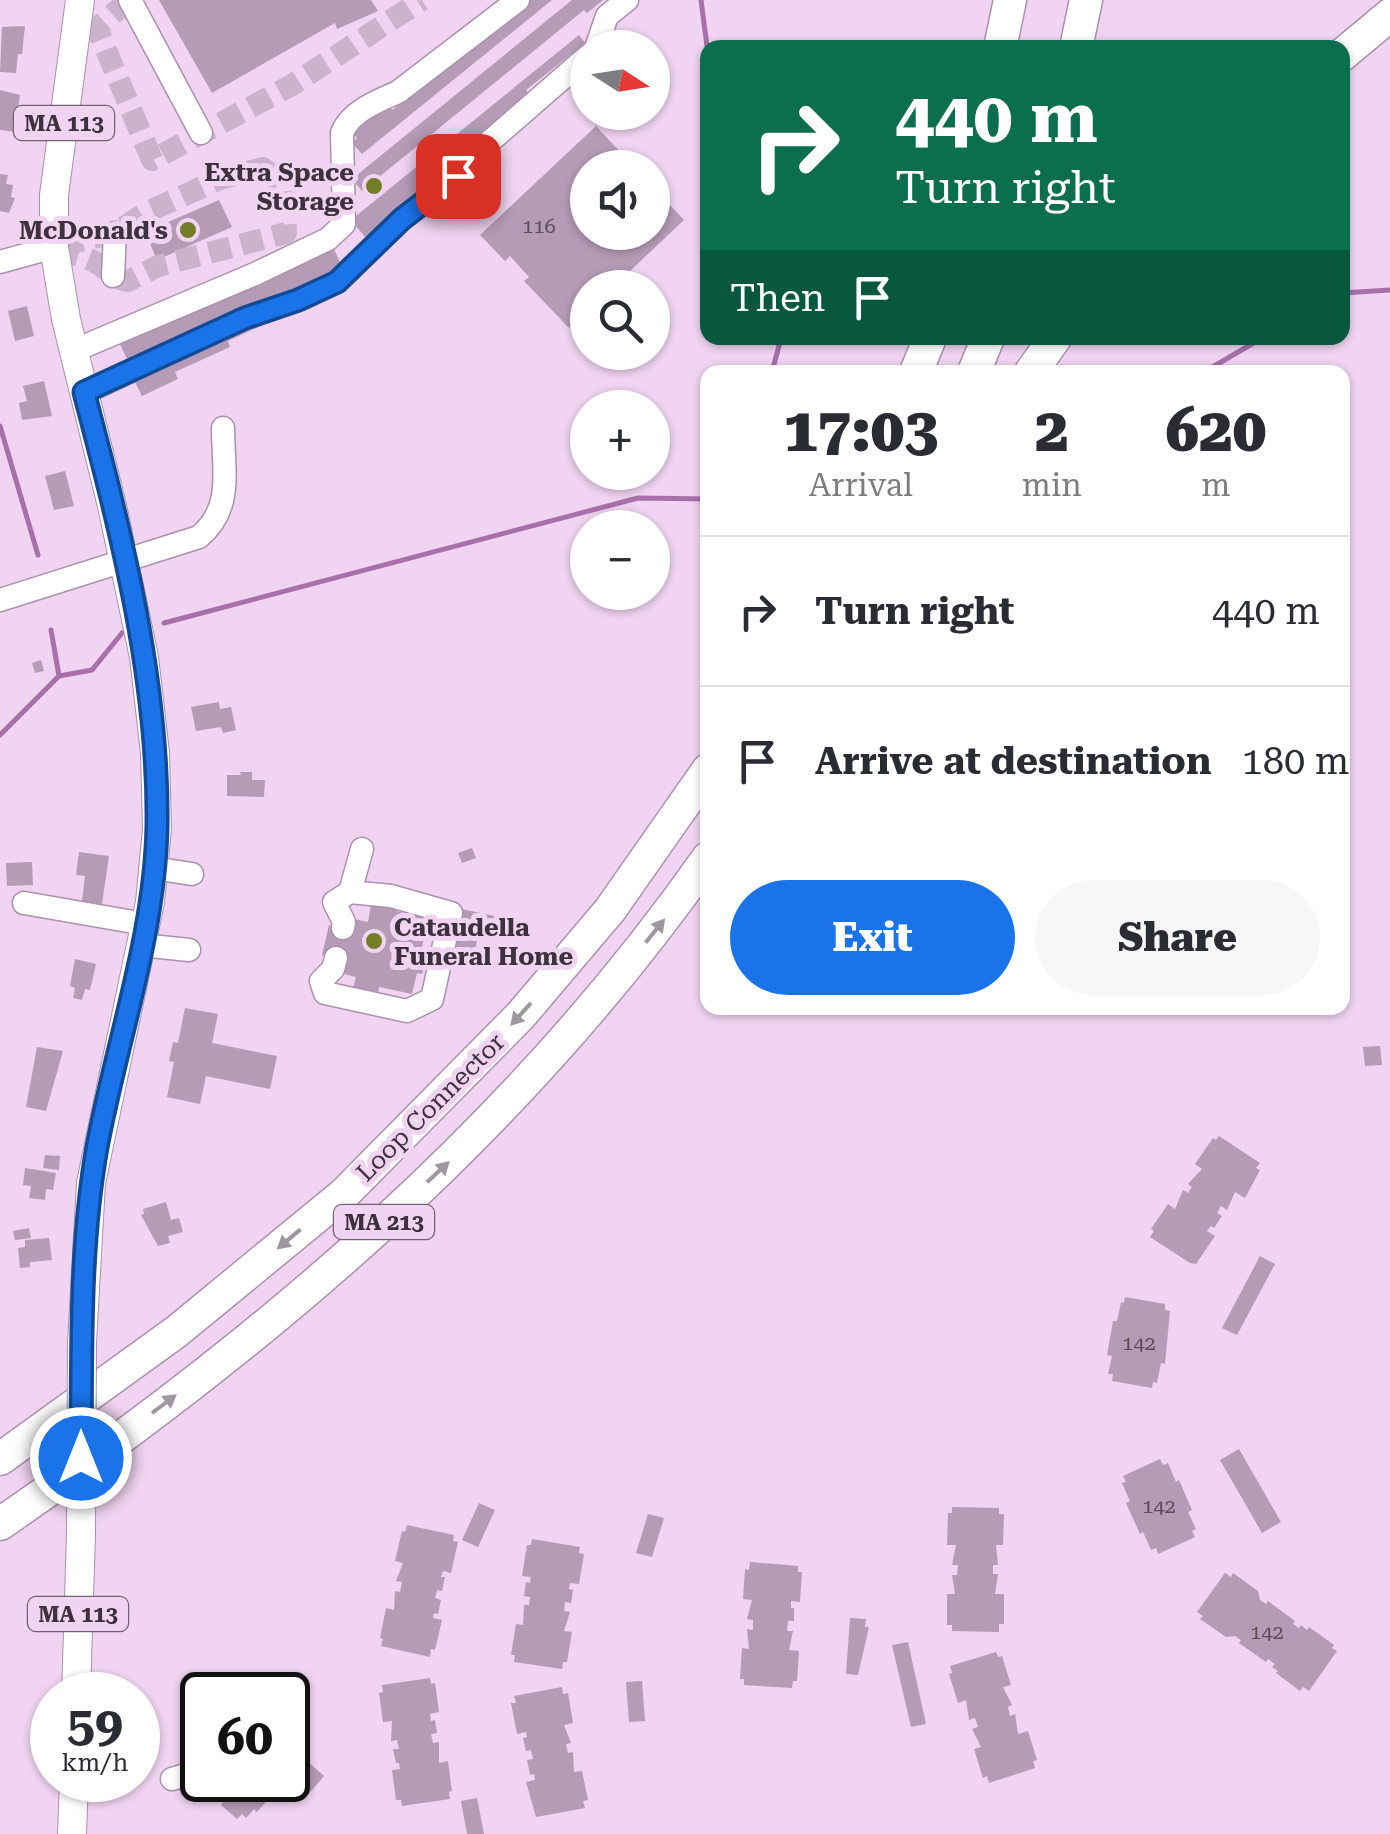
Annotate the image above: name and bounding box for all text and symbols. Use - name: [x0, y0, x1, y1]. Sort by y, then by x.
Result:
- north arrow: [570, 30, 670, 130]
- map controls: [570, 30, 670, 610]
- text: 440 m: [895, 77, 1098, 159]
- icon: right: [730, 80, 860, 210]
- road number: MA 113: [14, 106, 114, 140]
- pin: [416, 134, 501, 219]
- icon: arrive: [431, 149, 486, 204]
- button: sound: [570, 150, 670, 250]
- place label: Extra Space Storage: [204, 158, 354, 216]
- text: Turn right: [895, 161, 1116, 214]
- marker: Extra Space Storage: [363, 175, 385, 197]
- house number: 116: [522, 214, 556, 238]
- place label: McDonald's: [19, 216, 168, 245]
- marker: McDonald's: [177, 219, 199, 241]
- button: search: [570, 270, 670, 370]
- icon: arrive: [845, 270, 900, 325]
- text: Then: [730, 276, 825, 320]
- button: +: [570, 390, 670, 490]
- text: 17:03: [784, 395, 938, 466]
- text: 2: [1035, 395, 1069, 466]
- text: 620: [1165, 395, 1266, 466]
- text: Arrival: [809, 466, 913, 504]
- text: min: [1022, 466, 1082, 504]
- text: m: [1201, 466, 1230, 504]
- button: −: [570, 510, 670, 610]
- icon: right: [730, 584, 785, 639]
- text: Turn right: [815, 589, 1014, 633]
- text: 440 m: [1212, 589, 1320, 633]
- icon: arrive: [730, 734, 785, 789]
- text: Arrive at destination: [815, 739, 1211, 783]
- text: 180 m: [1241, 739, 1350, 783]
- button: Exit: [730, 880, 1015, 995]
- button: Share: [1035, 880, 1320, 995]
- place label: Cataudella Funeral Home: [394, 913, 573, 971]
- one-way arrow: [644, 918, 665, 943]
- marker: Cataudella Funeral Home: [363, 930, 385, 952]
- one-way arrow: [510, 1002, 533, 1026]
- street label: Loop Connector: [350, 1027, 510, 1187]
- one-way arrow: [425, 1160, 449, 1183]
- road number: MA 213: [334, 1205, 434, 1239]
- one-way arrow: [277, 1227, 302, 1249]
- house number: 142: [1122, 1331, 1156, 1355]
- one-way arrow: [151, 1395, 177, 1415]
- position arrow: [29, 1406, 133, 1510]
- house number: 142: [1142, 1494, 1176, 1518]
- road number: MA 113: [28, 1597, 128, 1631]
- house number: 142: [1250, 1620, 1284, 1644]
- speed limit sign: 60: [180, 1672, 310, 1802]
- text: 59: [67, 1696, 123, 1754]
- text: km/h: [62, 1748, 128, 1777]

